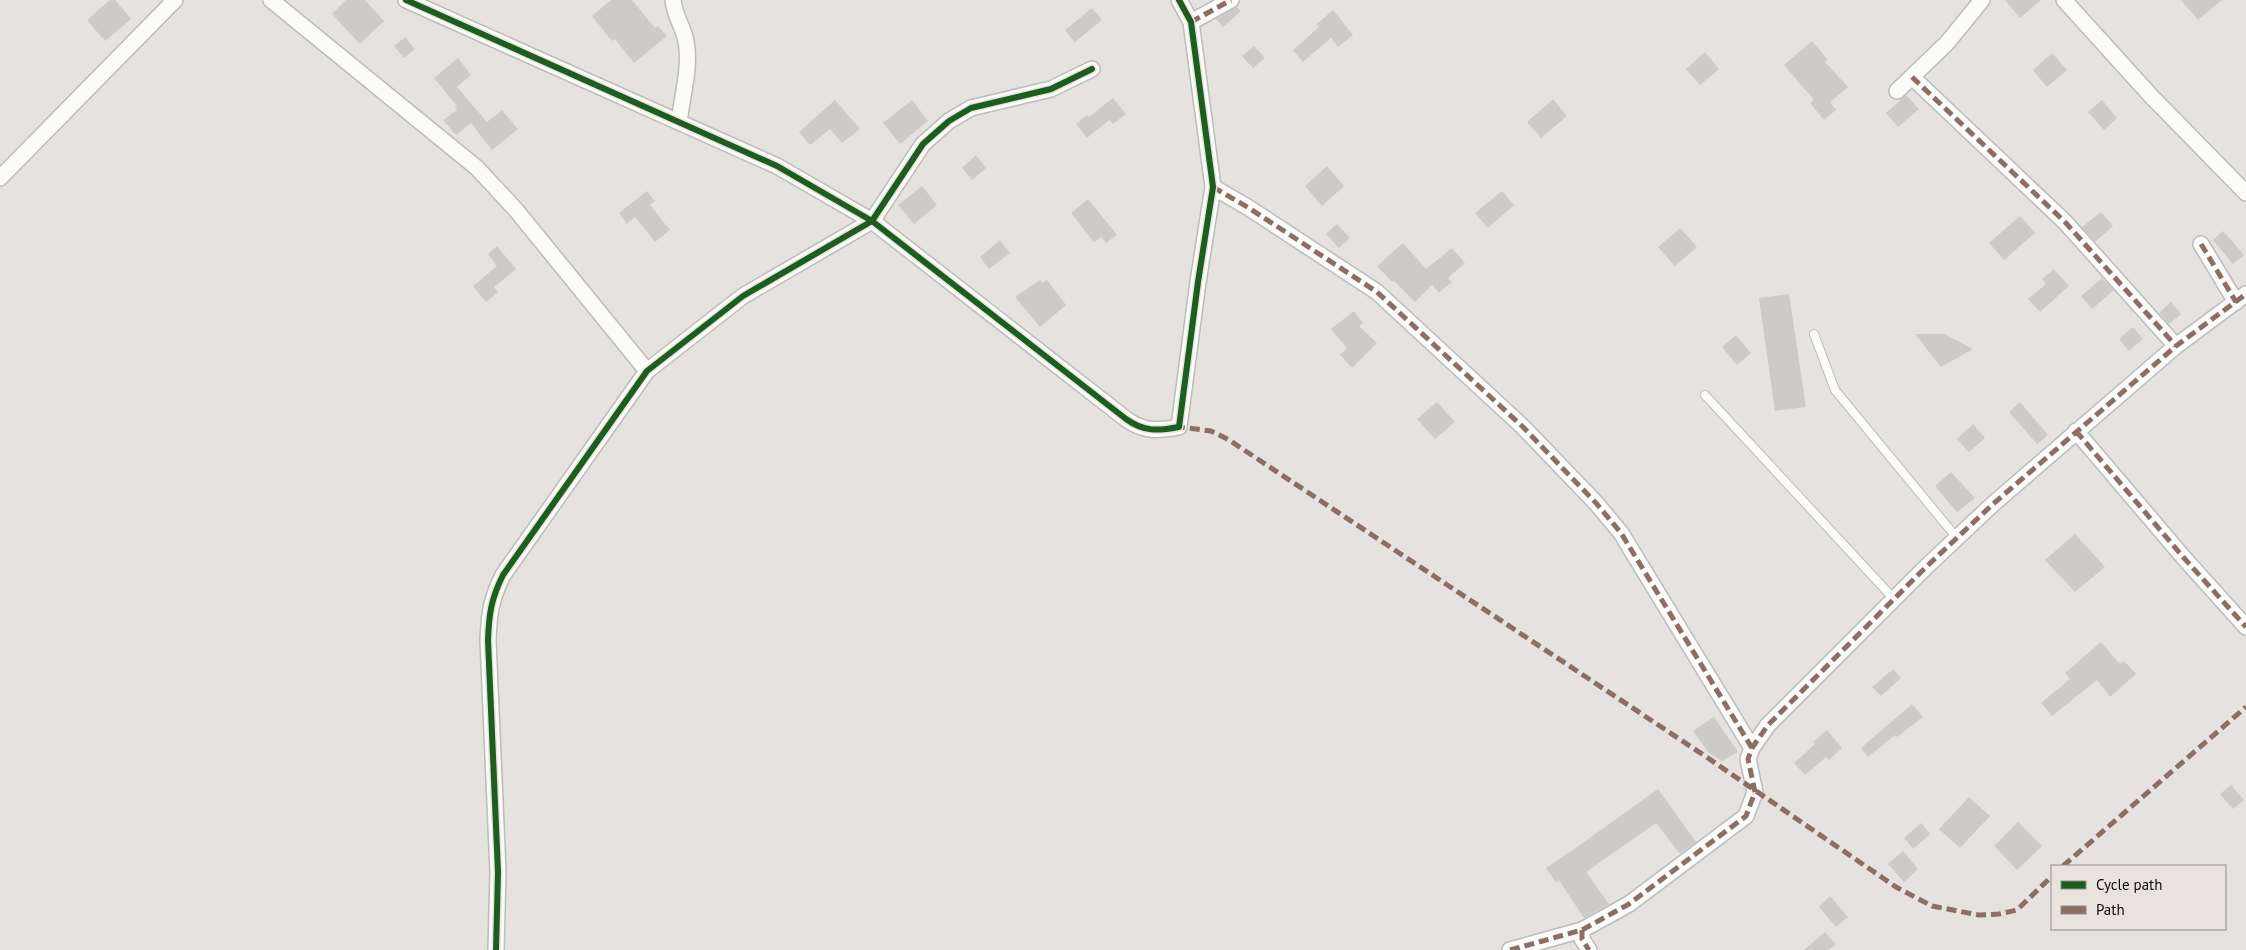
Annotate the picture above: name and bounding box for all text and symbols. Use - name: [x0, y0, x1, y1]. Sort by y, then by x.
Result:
- legend: [2051, 865, 2226, 930]
- text: Cycle path: [2096, 875, 2162, 894]
- text: Path: [2096, 900, 2125, 919]

